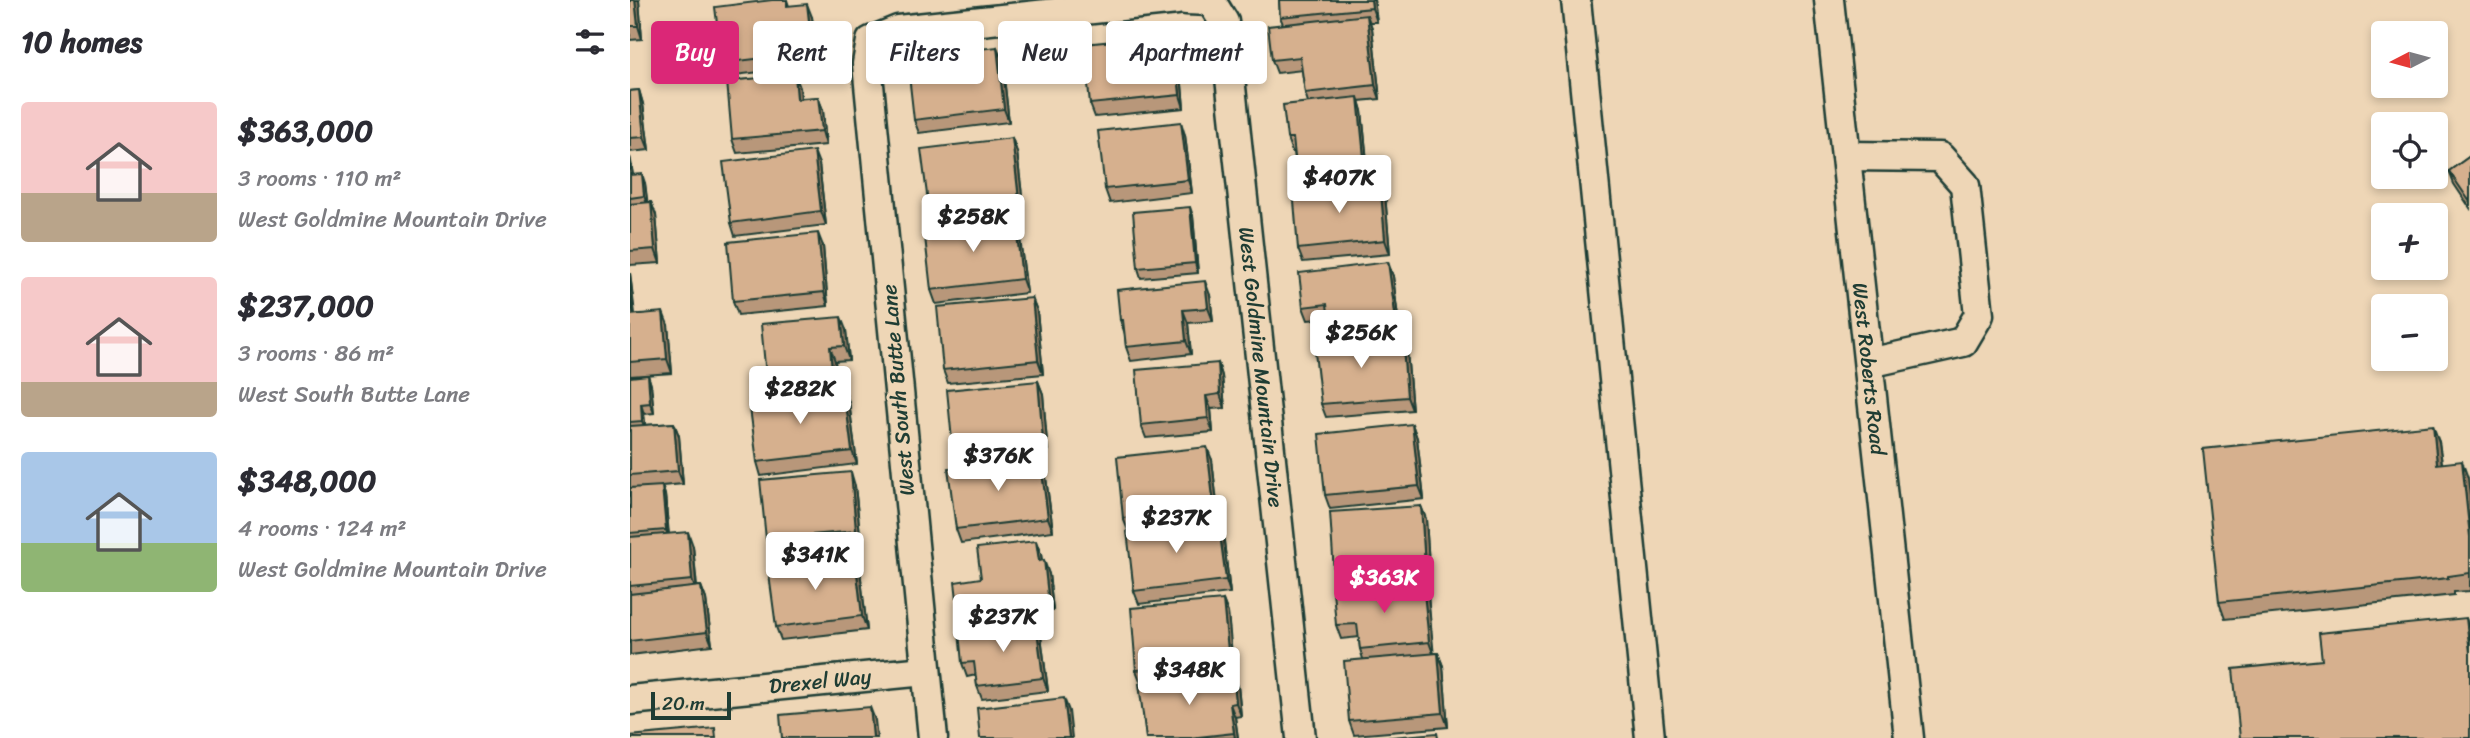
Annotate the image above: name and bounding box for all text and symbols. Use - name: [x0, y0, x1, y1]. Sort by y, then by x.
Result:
- text: 10 homes: [21, 15, 142, 69]
- chip: Buy: [651, 21, 739, 84]
- chip: Rent: [753, 21, 852, 84]
- chip: Filters: [866, 21, 984, 84]
- chip: New: [998, 21, 1092, 84]
- chip: Apartment: [1106, 21, 1267, 84]
- north arrow: [2371, 21, 2448, 98]
- map controls: [2371, 21, 2448, 371]
- icon: filters: [571, 23, 609, 61]
- text: $363,000: [238, 104, 373, 158]
- button: locate: [2371, 112, 2448, 189]
- icon: home: [77, 130, 161, 214]
- pin: $407K: [1290, 156, 1388, 215]
- text: $407K: [1303, 157, 1375, 198]
- text: 3 rooms · 110 m²: [238, 158, 402, 199]
- pin: $258K: [924, 194, 1022, 254]
- text: $258K: [938, 196, 1008, 237]
- text: West Goldmine Mountain Drive: [238, 199, 547, 240]
- button: +: [2371, 203, 2448, 280]
- street label: West Goldmine Mountain Drive: [1227, 225, 1295, 510]
- text: $237,000: [238, 279, 374, 333]
- street label: West Roberts Road: [1841, 281, 1897, 459]
- street label: West South Butte Lane: [870, 283, 926, 497]
- button: −: [2371, 294, 2448, 371]
- icon: home: [77, 305, 161, 389]
- pin: $256K: [1312, 310, 1410, 370]
- text: $256K: [1326, 312, 1396, 353]
- text: 3 rooms · 86 m²: [238, 333, 394, 374]
- pin: $282K: [751, 366, 849, 426]
- text: $282K: [765, 368, 835, 409]
- text: West South Butte Lane: [238, 374, 470, 415]
- pin: $376K: [949, 434, 1047, 493]
- text: $376K: [964, 435, 1032, 476]
- text: $348,000: [238, 454, 376, 508]
- icon: home: [77, 480, 161, 564]
- pin: $237K: [1127, 496, 1225, 555]
- text: $237K: [1142, 497, 1210, 538]
- text: 4 rooms · 124 m²: [238, 508, 407, 549]
- pin: $341K: [766, 532, 864, 592]
- text: $341K: [782, 534, 848, 575]
- text: West Goldmine Mountain Drive: [238, 549, 547, 590]
- pin: $363K: [1335, 556, 1433, 615]
- text: $363K: [1350, 557, 1418, 598]
- pin: $237K: [954, 594, 1052, 654]
- text: $237K: [969, 596, 1037, 637]
- pin: $348K: [1140, 648, 1238, 707]
- text: $348K: [1154, 649, 1224, 690]
- street label: Drexel Way: [767, 657, 873, 705]
- text: 20 m: [662, 687, 705, 720]
- scale bar: [651, 689, 732, 721]

